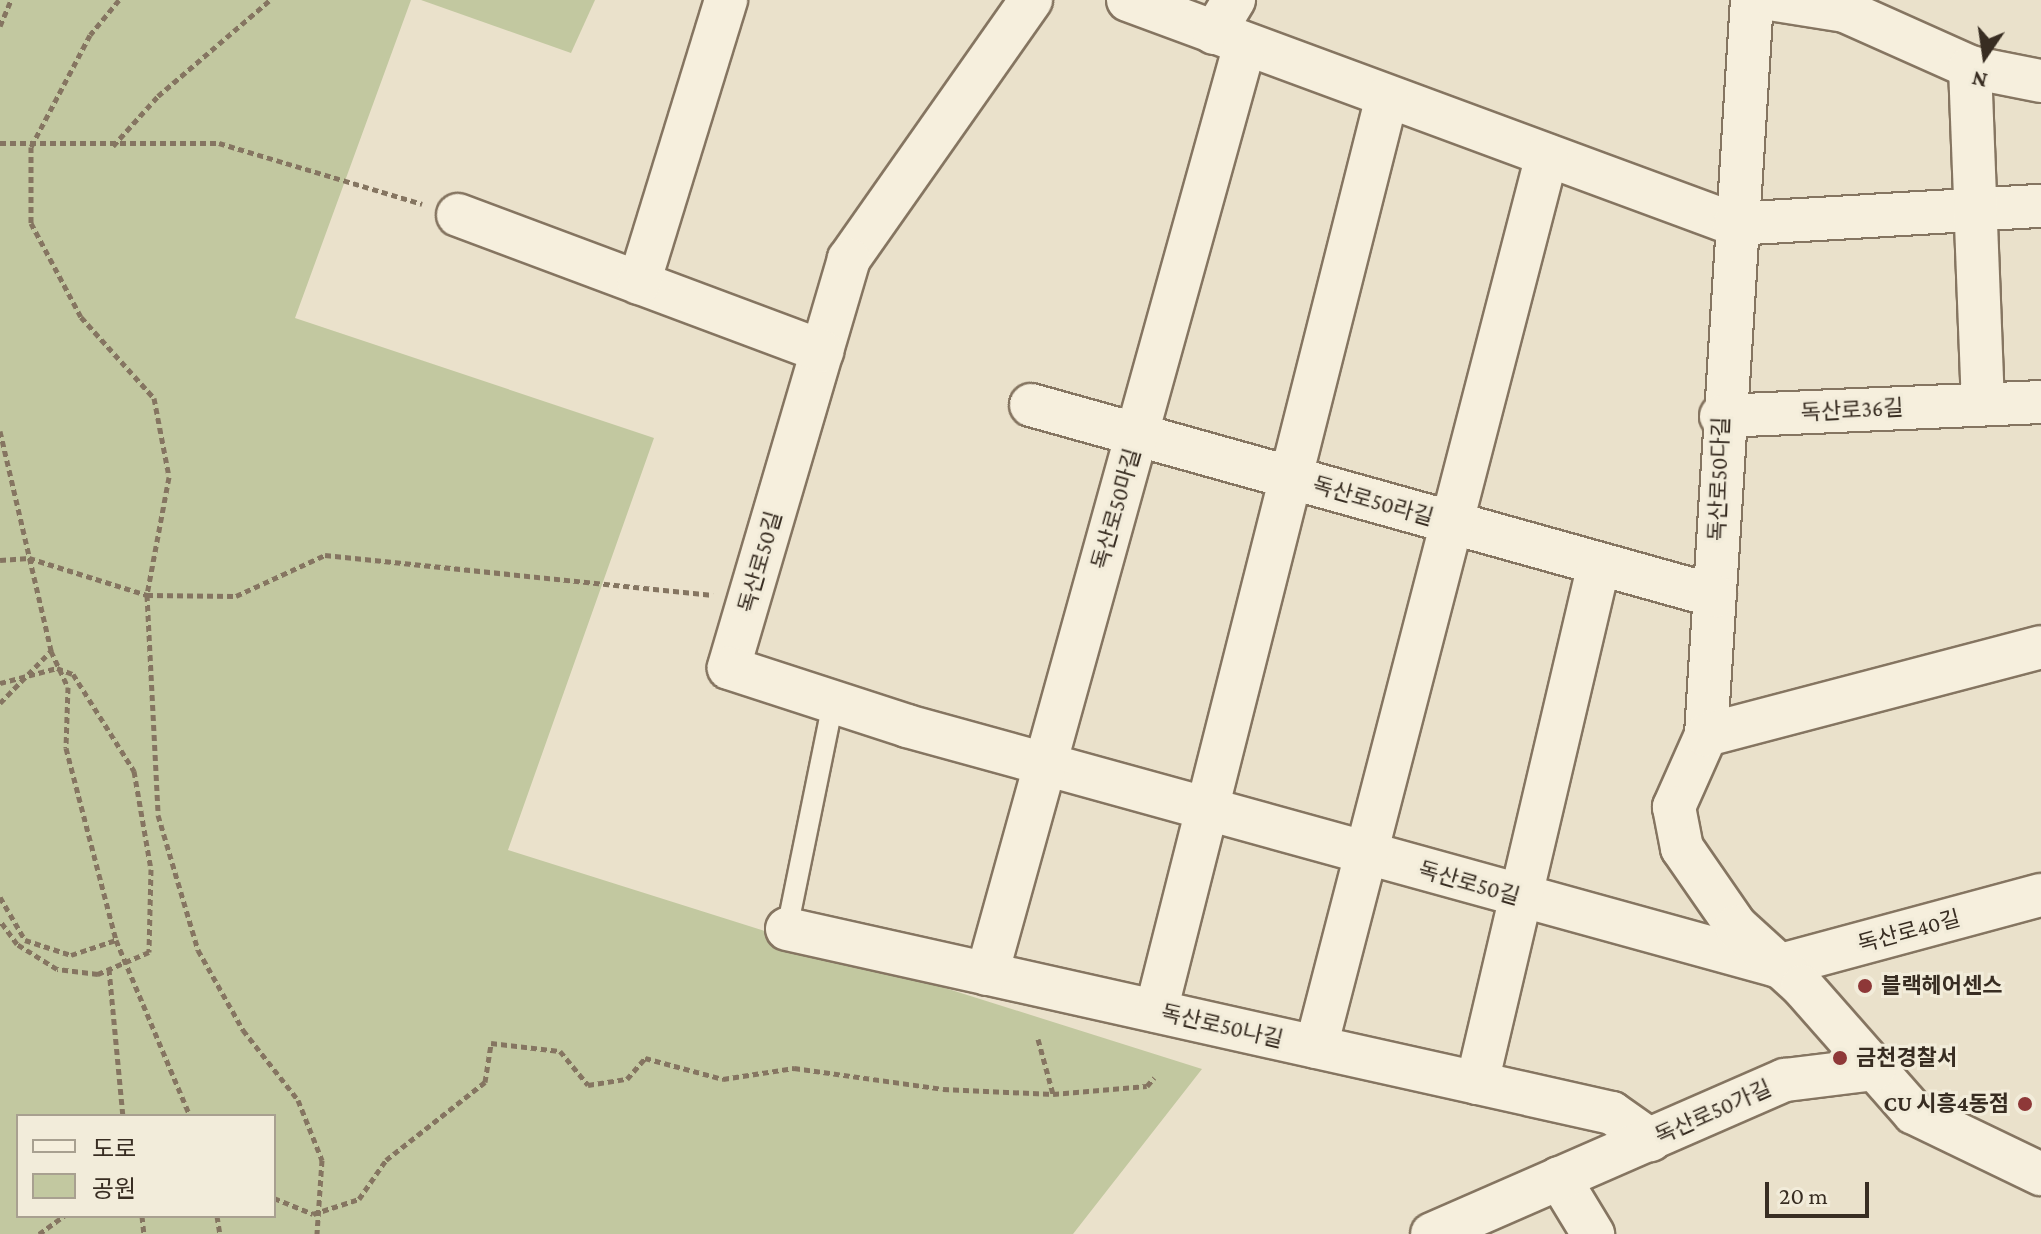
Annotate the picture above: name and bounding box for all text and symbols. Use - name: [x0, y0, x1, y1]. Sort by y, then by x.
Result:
- north arrow: [1945, 16, 2025, 96]
- text: N: [1969, 66, 1990, 94]
- street label: 독산로36길: [1800, 394, 1904, 426]
- street label: 독산로50다길: [1704, 417, 1734, 541]
- street label: 독산로50마길: [1086, 446, 1146, 572]
- street label: 독산로50라길: [1310, 471, 1436, 531]
- street label: 독산로50길: [733, 508, 787, 616]
- street label: 독산로50길: [1415, 856, 1523, 910]
- street label: 독산로40길: [1855, 905, 1963, 957]
- place label: 블랙헤어센스: [1881, 973, 2002, 999]
- marker: 블랙헤어센스: [1856, 977, 1874, 995]
- street label: 독산로50나길: [1159, 999, 1285, 1053]
- place label: 금천경찰서: [1856, 1045, 1957, 1071]
- marker: 금천경찰서: [1831, 1049, 1849, 1067]
- street label: 독산로50가길: [1651, 1075, 1775, 1149]
- place label: CU 시흥4동점: [1884, 1091, 2009, 1117]
- marker: CU 시흥4동점: [2016, 1095, 2034, 1113]
- legend: [16, 1114, 276, 1218]
- text: 도로: [92, 1135, 136, 1162]
- scale bar: [1769, 1166, 1873, 1216]
- text: 공원: [92, 1175, 136, 1202]
- text: 20 m: [1779, 1182, 1828, 1209]

